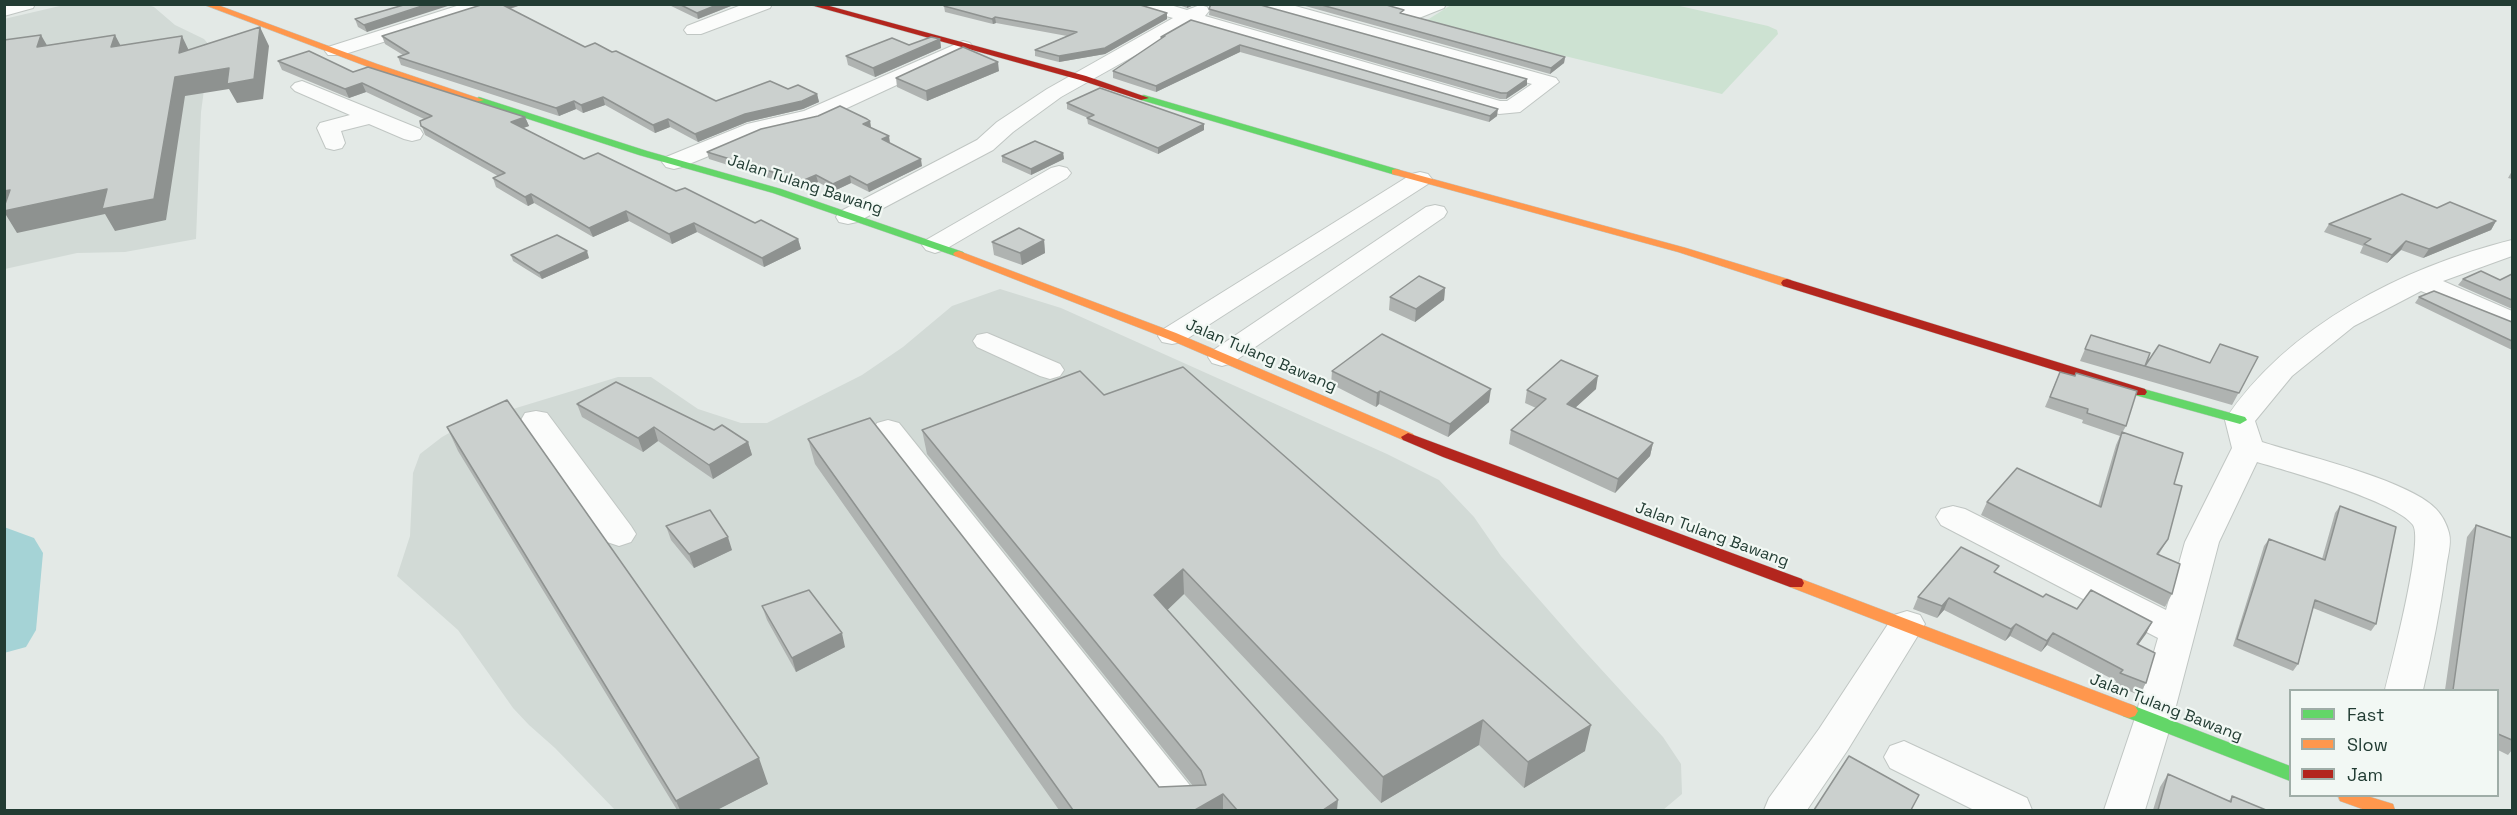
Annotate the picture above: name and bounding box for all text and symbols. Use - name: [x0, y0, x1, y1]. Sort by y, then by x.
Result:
- street label: Jalan Tulang Bawang: [725, 151, 885, 219]
- street label: Jalan Tulang Bawang: [1183, 315, 1339, 397]
- street label: Jalan Tulang Bawang: [1633, 498, 1791, 572]
- street label: Jalan Tulang Bawang: [2087, 670, 2245, 746]
- legend: [2289, 689, 2499, 797]
- text: Fast: [2347, 703, 2384, 726]
- text: Slow: [2347, 733, 2388, 756]
- text: Jam: [2347, 763, 2383, 786]

